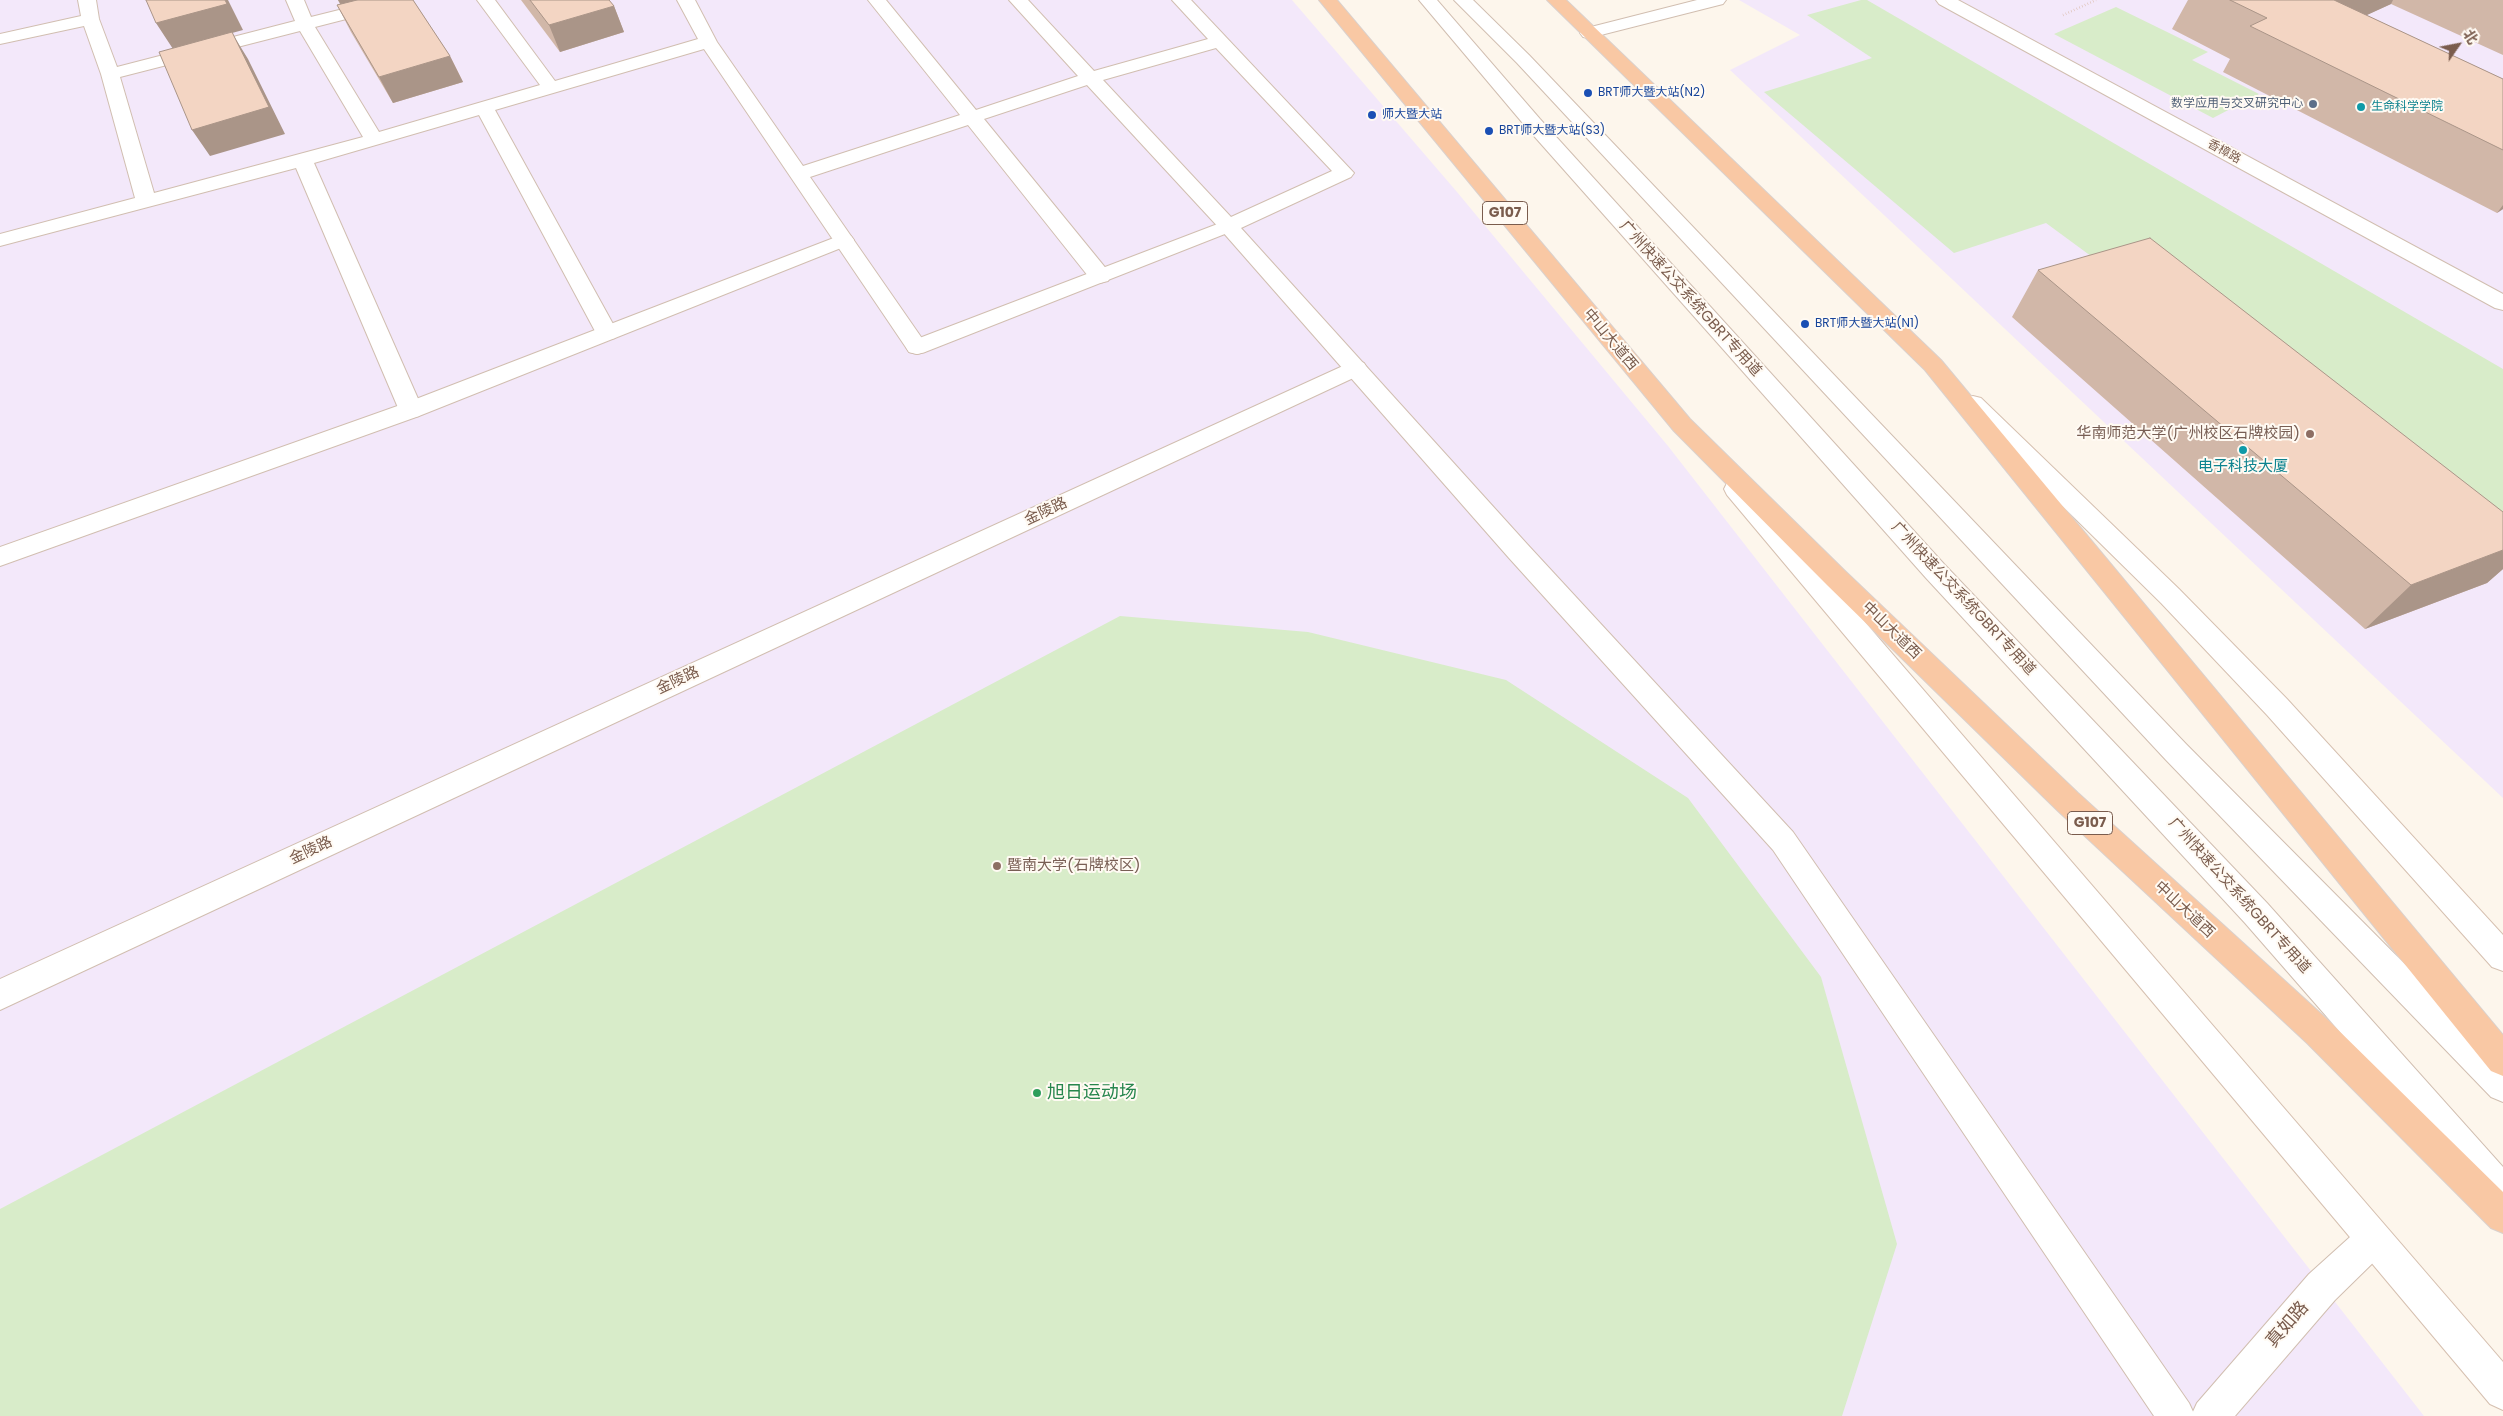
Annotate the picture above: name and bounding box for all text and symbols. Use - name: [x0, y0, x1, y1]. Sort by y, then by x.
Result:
- north arrow: [2433, 20, 2483, 70]
- text: 北: [2458, 26, 2483, 48]
- place label: BRT师大暨大站(N2): [1598, 86, 1705, 100]
- marker: BRT师大暨大站(N2): [1582, 87, 1594, 99]
- place label: 数学应用与交叉研究中心: [2171, 97, 2303, 111]
- marker: 数学应用与交叉研究中心: [2307, 98, 2319, 110]
- place label: 生命科学学院: [2371, 100, 2443, 114]
- marker: 生命科学学院: [2355, 101, 2367, 113]
- place label: 师大暨大站: [1382, 108, 1442, 122]
- marker: 师大暨大站: [1366, 109, 1378, 121]
- place label: BRT师大暨大站(S3): [1499, 124, 1605, 138]
- marker: BRT师大暨大站(S3): [1483, 125, 1495, 137]
- street label: 香樟路: [2205, 137, 2243, 167]
- road number: G107: [1482, 202, 1528, 224]
- street label: 广州快速公交系统GBRT专用道: [1615, 218, 1765, 380]
- street label: 中山大道西: [1579, 305, 1641, 375]
- place label: BRT师大暨大站(N1): [1815, 317, 1919, 331]
- marker: BRT师大暨大站(N1): [1799, 318, 1811, 330]
- place label: 华南师范大学(广州校区石牌校园): [2076, 425, 2300, 443]
- marker: 华南师范大学(广州校区石牌校园): [2304, 428, 2316, 440]
- marker: 电子科技大厦: [2237, 444, 2249, 456]
- place label: 电子科技大厦: [2198, 458, 2288, 476]
- street label: 金陵路: [1022, 494, 1070, 530]
- street label: 广州快速公交系统GBRT专用道: [1887, 519, 2039, 679]
- street label: 中山大道西: [1858, 598, 1924, 664]
- street label: 金陵路: [654, 663, 702, 699]
- road number: G107: [2068, 811, 2112, 834]
- street label: 广州快速公交系统GBRT专用道: [2164, 815, 2314, 977]
- street label: 金陵路: [287, 833, 335, 869]
- place label: 暨南大学(石牌校区): [1007, 857, 1141, 875]
- marker: 暨南大学(石牌校区): [991, 860, 1003, 872]
- street label: 中山大道西: [2150, 878, 2218, 942]
- place label: 旭日运动场: [1047, 1082, 1137, 1104]
- marker: 旭日运动场: [1031, 1087, 1043, 1099]
- street label: 真如路: [2262, 1298, 2314, 1352]

